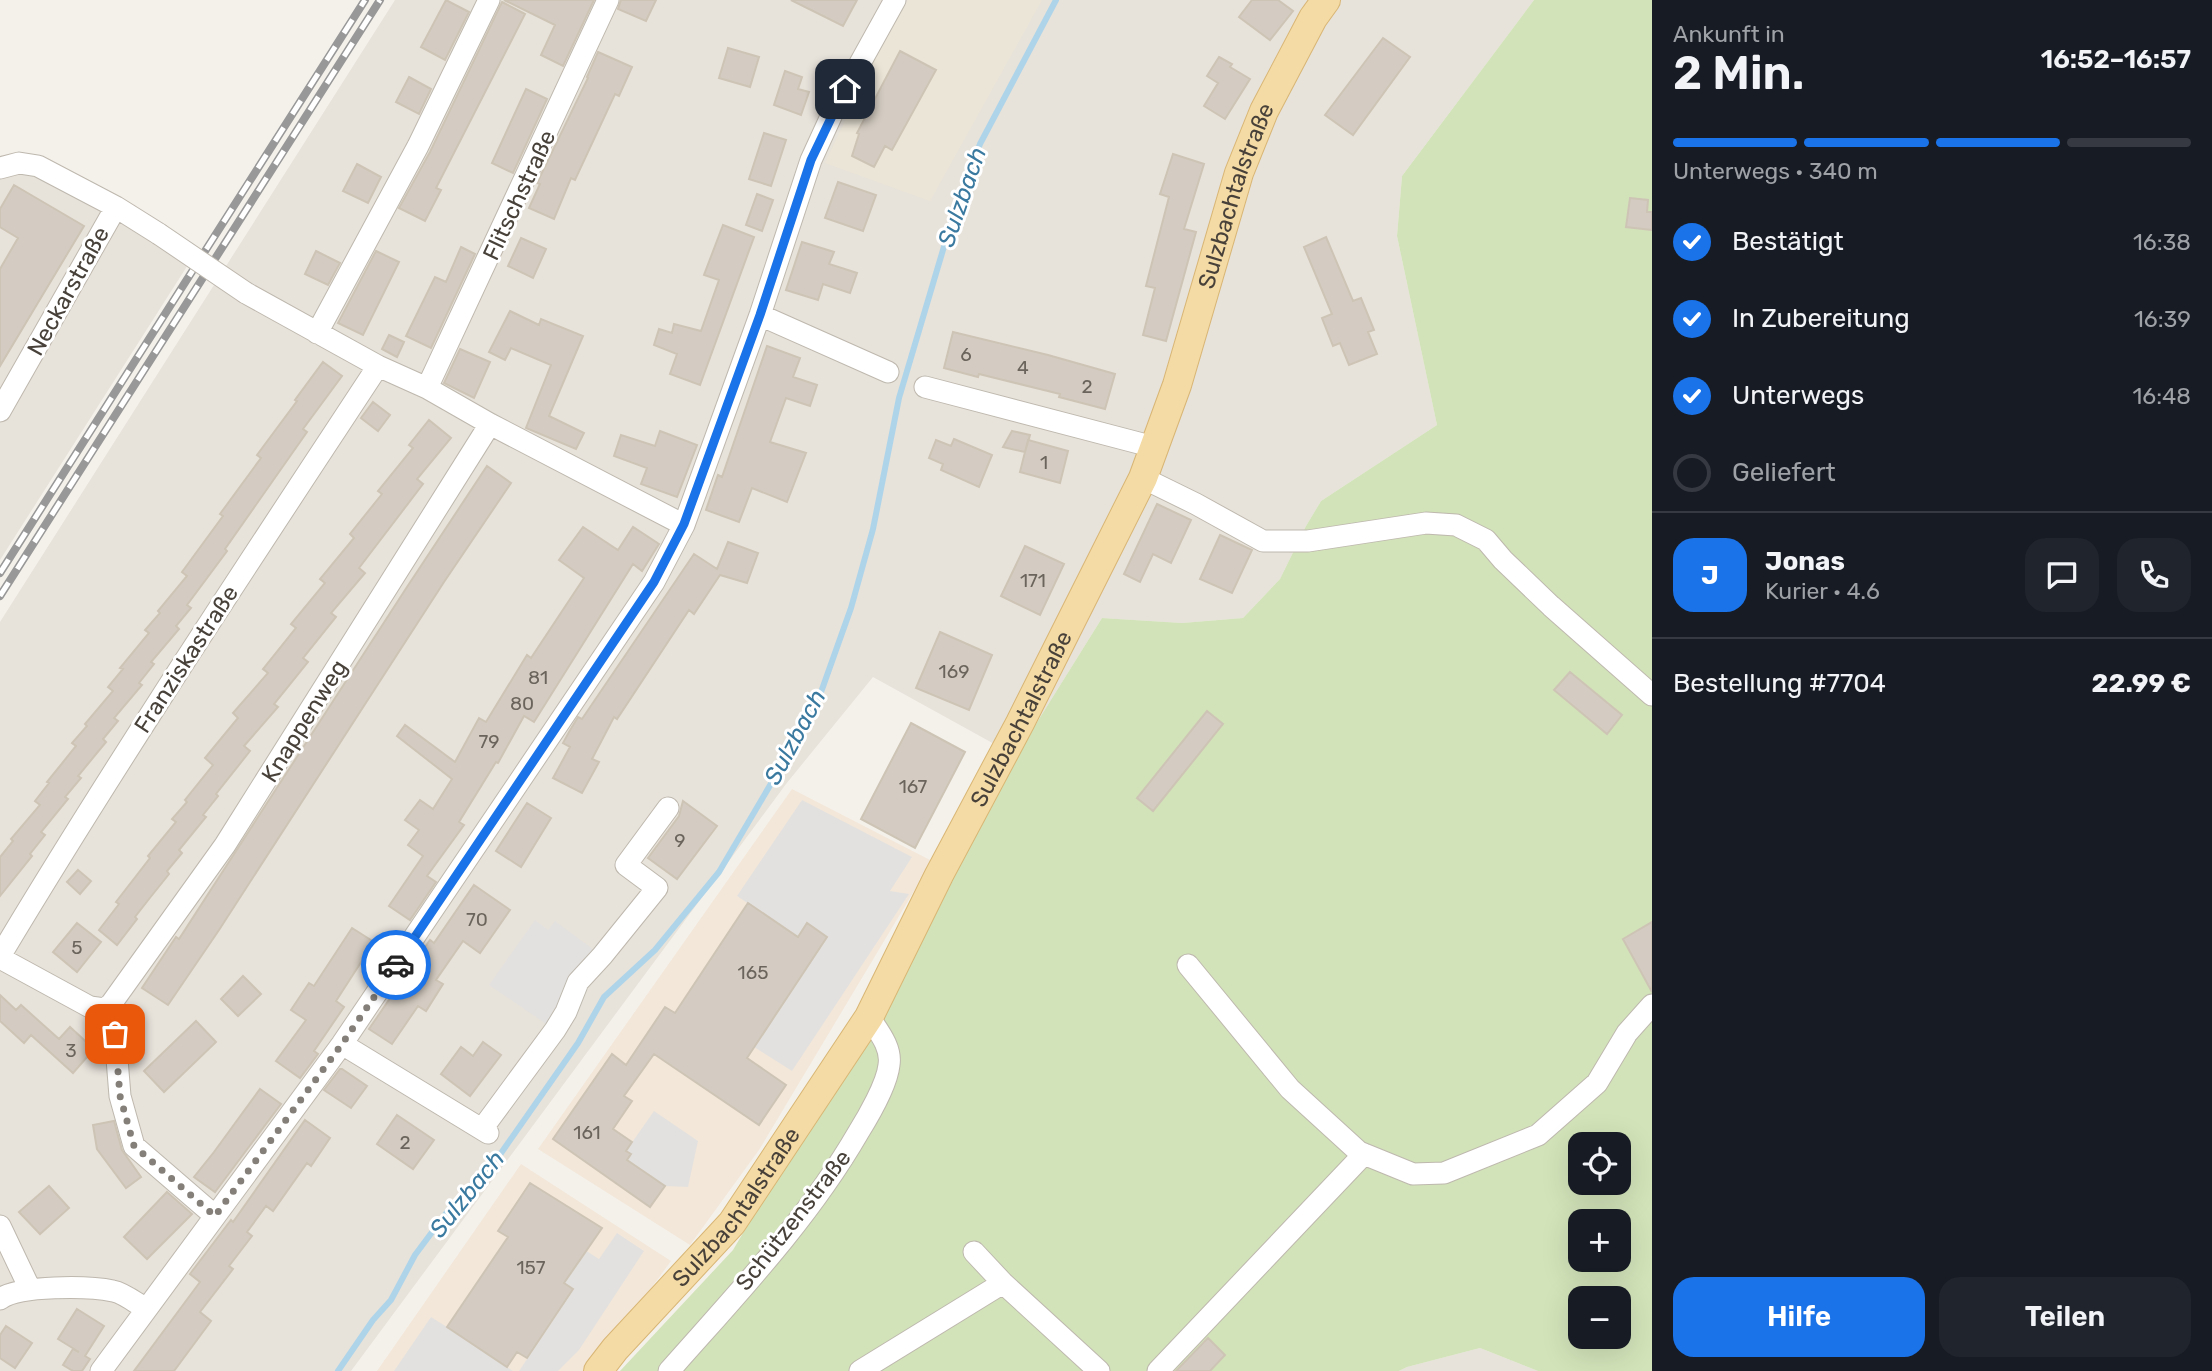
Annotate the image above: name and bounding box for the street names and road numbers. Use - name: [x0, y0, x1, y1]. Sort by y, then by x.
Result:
- street label: Sulzbachtalstraße: [1192, 98, 1280, 292]
- street label: Flitschstraße: [477, 125, 561, 265]
- street label: Neckarstraße: [21, 222, 115, 360]
- street label: Franziskastraße: [128, 580, 244, 738]
- street label: Sulzbachtalstraße: [964, 626, 1078, 811]
- street label: Knappenweg: [255, 655, 353, 787]
- street label: Sulzbachtalstraße: [666, 1122, 806, 1292]
- street label: Schützenstraße: [729, 1144, 857, 1296]

